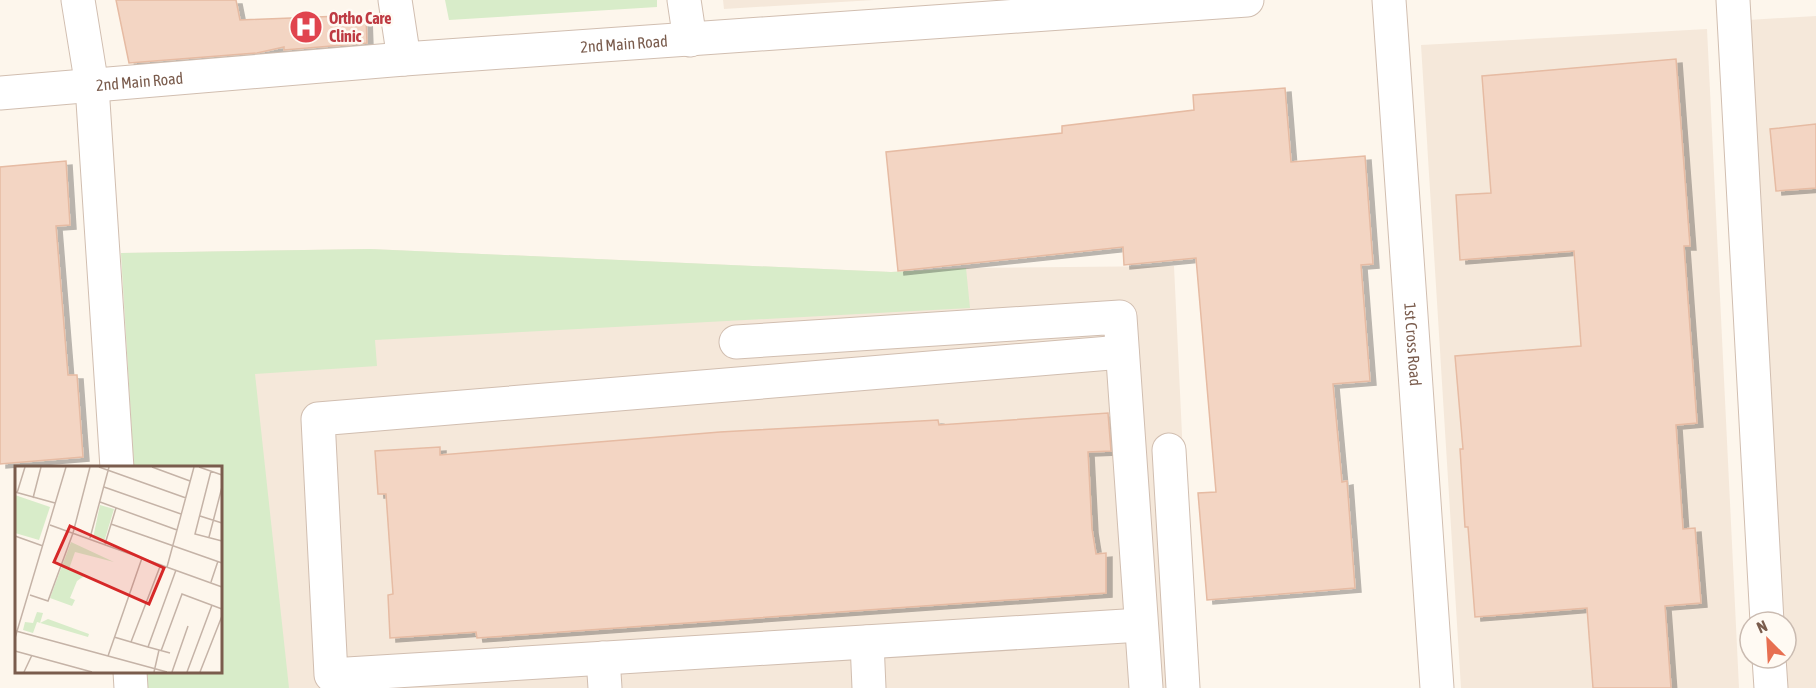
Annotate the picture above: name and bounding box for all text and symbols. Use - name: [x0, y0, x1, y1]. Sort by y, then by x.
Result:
- hospital icon: Ortho Care Clinic: [288, 9, 324, 45]
- place label: Ortho Care Clinic: [329, 9, 392, 45]
- street label: 2nd Main Road: [580, 32, 668, 56]
- street label: 2nd Main Road: [95, 69, 184, 94]
- street label: 1st Cross Road: [1401, 302, 1425, 386]
- inset map: [15, 466, 222, 673]
- north arrow: [1738, 610, 1798, 670]
- text: N: [1754, 616, 1770, 636]

